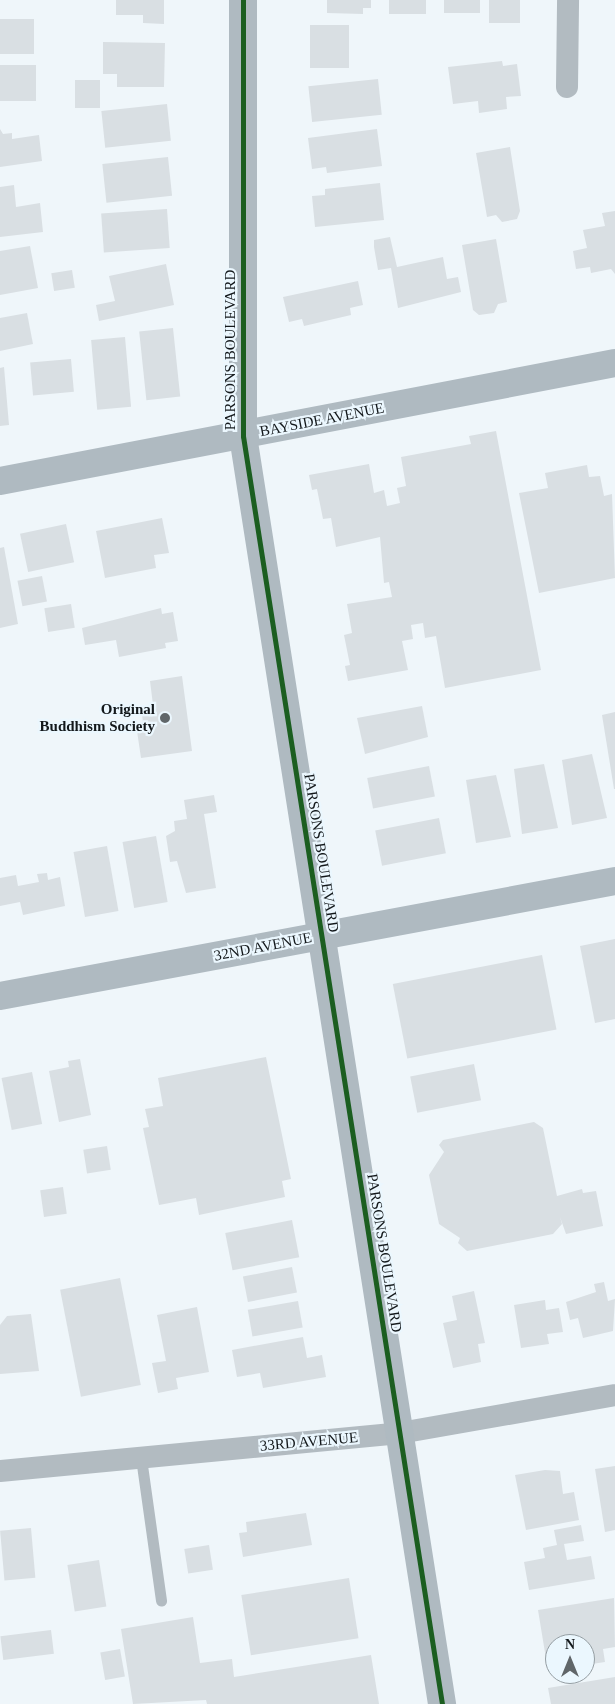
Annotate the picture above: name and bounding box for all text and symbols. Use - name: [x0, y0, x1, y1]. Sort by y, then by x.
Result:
- street label: PARSONS BOULEVARD: [222, 270, 240, 430]
- street label: BAYSIDE AVENUE: [258, 399, 386, 441]
- place label: Original Buddhism Society: [40, 700, 155, 735]
- marker: Original Buddhism Society: [159, 712, 171, 724]
- street label: PARSONS BOULEVARD: [300, 772, 342, 934]
- street label: 32ND AVENUE: [212, 929, 314, 965]
- street label: PARSONS BOULEVARD: [363, 1172, 405, 1334]
- street label: 33RD AVENUE: [259, 1429, 359, 1455]
- north arrow: [545, 1634, 595, 1684]
- text: N: [565, 1637, 575, 1652]

